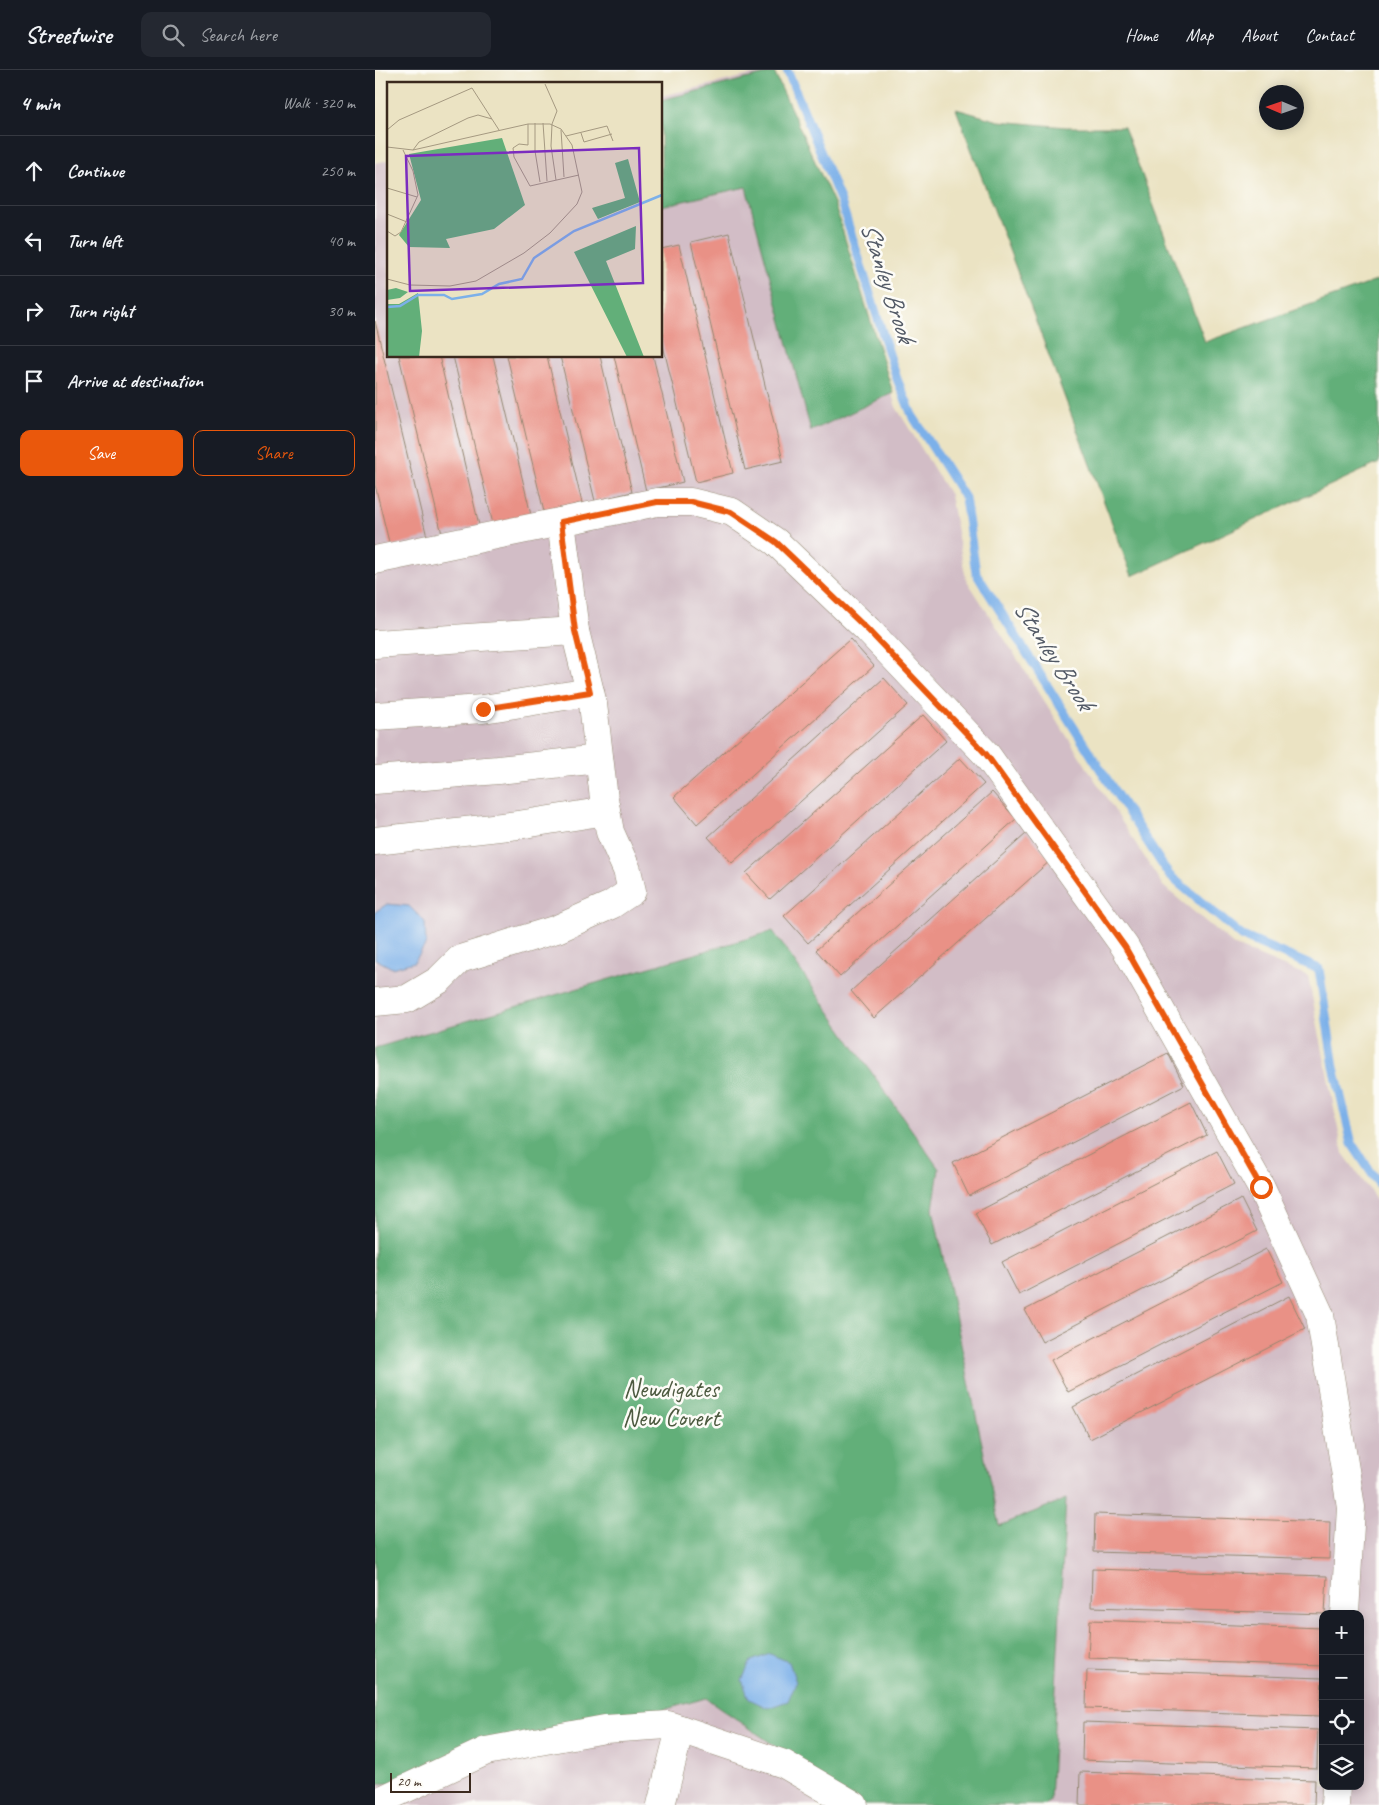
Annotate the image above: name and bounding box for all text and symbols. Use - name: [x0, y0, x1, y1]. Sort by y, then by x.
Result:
- search box: [141, 12, 491, 57]
- text: Streetwise: [25, 20, 111, 50]
- icon: search: [159, 21, 187, 49]
- text: Search here: [199, 23, 277, 47]
- text: Home: [1125, 24, 1158, 46]
- text: Map: [1186, 24, 1213, 46]
- text: About: [1241, 24, 1277, 46]
- text: Contact: [1305, 24, 1354, 46]
- inset map: [387, 82, 663, 358]
- north arrow: [1259, 85, 1304, 130]
- text: 4 min: [20, 90, 60, 116]
- text: Walk · 320 m: [283, 93, 355, 113]
- icon: ahead: [20, 157, 48, 185]
- text: Continue: [67, 159, 124, 183]
- text: 250 m: [321, 161, 355, 181]
- water label: Stanley Brook: [853, 218, 924, 351]
- icon: left: [20, 227, 48, 255]
- text: Turn left: [67, 229, 122, 253]
- text: 40 m: [328, 231, 355, 251]
- icon: right: [20, 297, 48, 325]
- text: Turn right: [67, 299, 134, 323]
- text: 30 m: [328, 301, 355, 321]
- icon: arrive: [20, 367, 48, 395]
- text: Arrive at destination: [67, 369, 203, 393]
- button: Save: [20, 430, 183, 476]
- button: Share: [193, 430, 355, 476]
- water label: Stanley Brook: [1007, 594, 1104, 720]
- route end: [472, 698, 495, 721]
- route start: [1250, 1176, 1273, 1199]
- park label: Newdigates New Covert: [623, 1373, 722, 1434]
- map controls: [1319, 1610, 1364, 1790]
- button: +: [1319, 1610, 1364, 1655]
- button: −: [1319, 1655, 1364, 1700]
- button: locate: [1319, 1700, 1364, 1745]
- button: layers: [1319, 1745, 1364, 1790]
- scale bar: [390, 1770, 471, 1793]
- text: 20 m: [397, 1773, 421, 1790]

